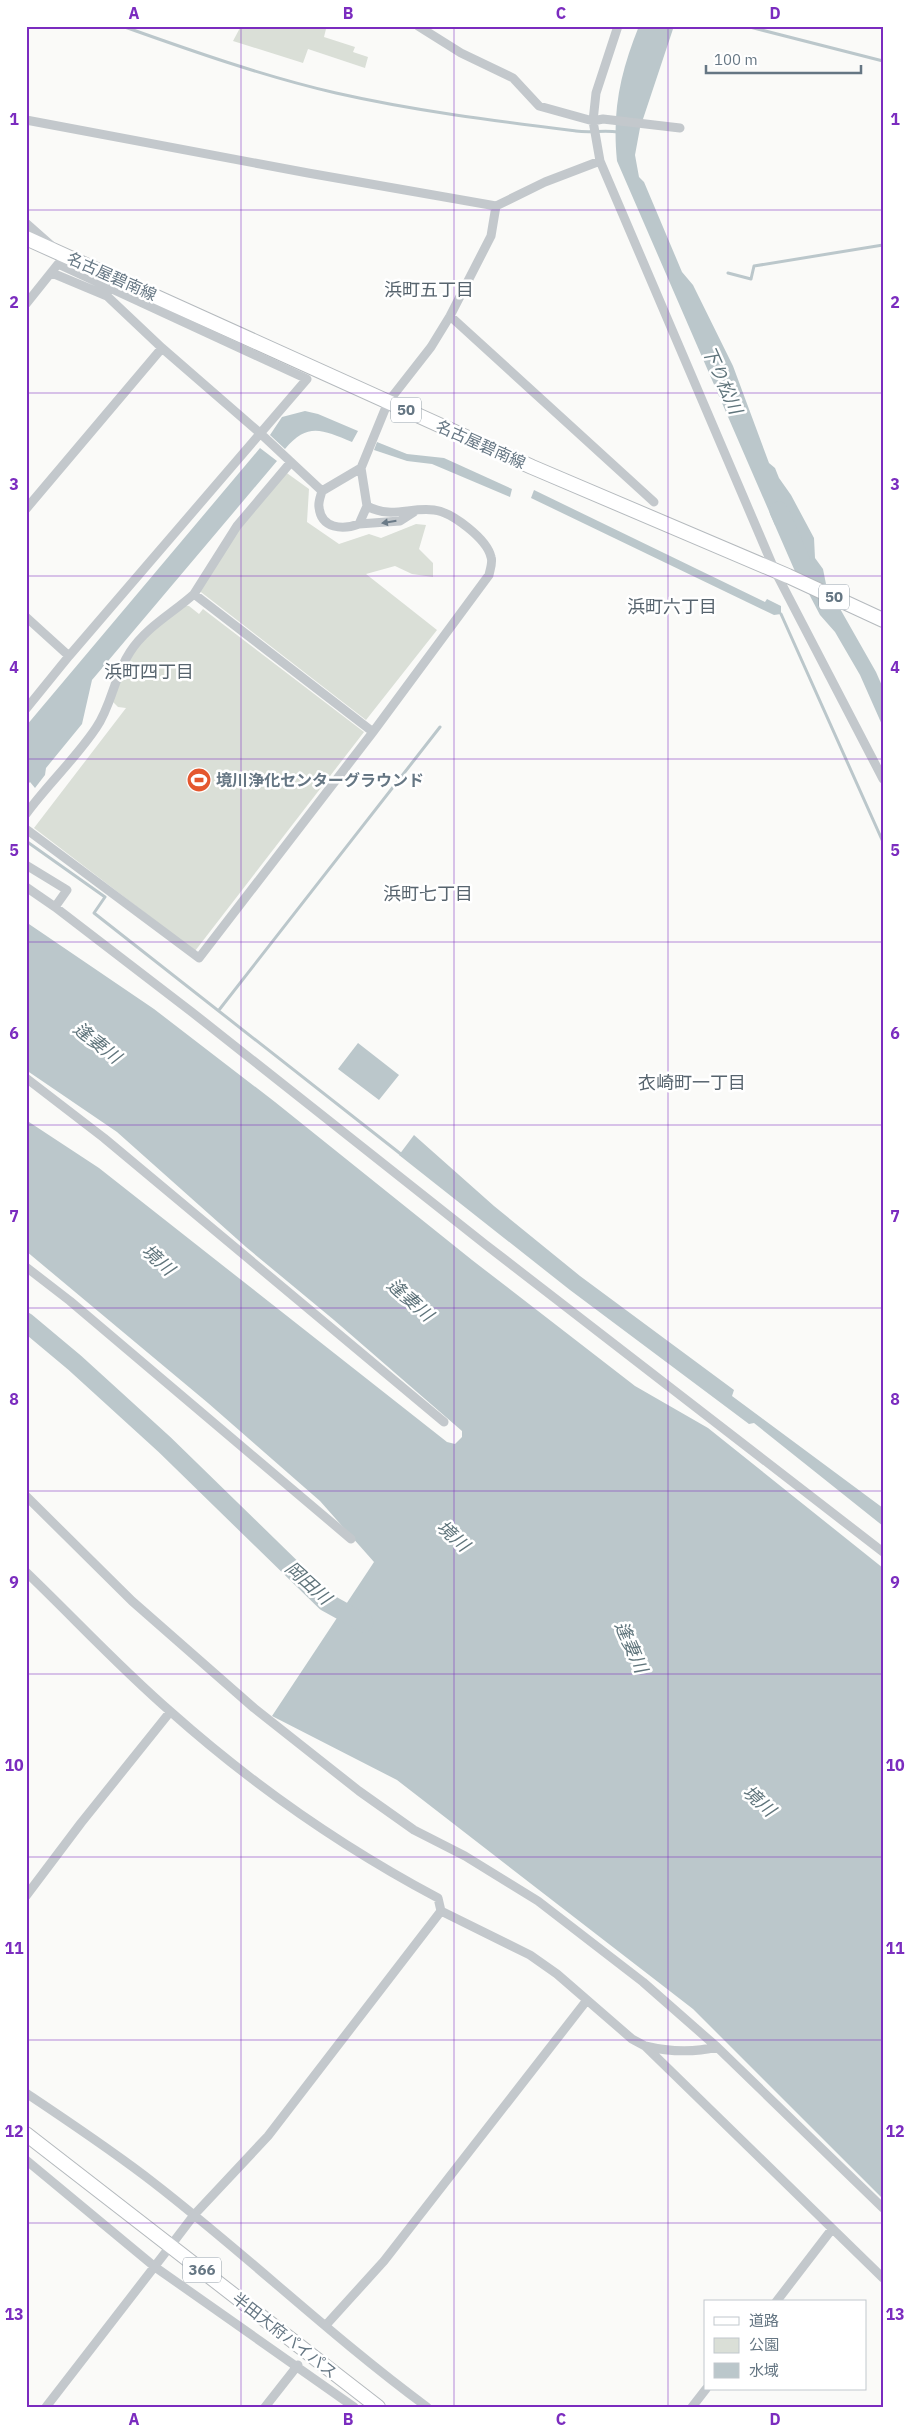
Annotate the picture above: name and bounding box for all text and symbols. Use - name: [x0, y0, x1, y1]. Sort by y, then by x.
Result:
- text: A: [129, 3, 140, 23]
- text: B: [343, 3, 354, 23]
- text: C: [556, 3, 566, 23]
- text: D: [769, 3, 781, 23]
- scale bar: [706, 42, 862, 74]
- text: 100 m: [714, 50, 758, 69]
- text: 1: [9, 109, 19, 129]
- text: 1: [890, 109, 900, 129]
- street label: 名古屋碧南線: [64, 247, 160, 305]
- district label: 浜町五丁目: [384, 278, 474, 301]
- text: 2: [9, 292, 19, 312]
- text: 2: [890, 292, 900, 312]
- water label: 下り松川: [697, 342, 748, 419]
- road number: 50: [391, 398, 421, 422]
- street label: 名古屋碧南線: [433, 415, 529, 473]
- text: 3: [9, 474, 19, 494]
- text: 3: [890, 474, 900, 494]
- one-way arrow: [381, 519, 397, 527]
- road number: 50: [819, 584, 849, 610]
- district label: 浜町六丁目: [627, 595, 717, 618]
- text: 4: [9, 657, 19, 677]
- text: 4: [890, 657, 900, 677]
- district label: 浜町四丁目: [104, 660, 194, 683]
- sports icon: 境川浄化センターグラウンド: [186, 767, 212, 793]
- place label: 境川浄化センターグラウンド: [216, 770, 424, 790]
- text: 5: [9, 840, 19, 860]
- text: 5: [890, 840, 900, 860]
- district label: 浜町七丁目: [383, 882, 473, 905]
- water label: 逢妻川: [69, 1017, 127, 1070]
- text: 6: [9, 1023, 19, 1043]
- text: 6: [890, 1023, 900, 1043]
- district label: 衣崎町一丁目: [638, 1071, 746, 1094]
- text: 7: [9, 1206, 19, 1226]
- text: 7: [890, 1206, 900, 1226]
- water label: 境川: [137, 1239, 181, 1282]
- water label: 逢妻川: [382, 1273, 440, 1327]
- text: 8: [9, 1389, 19, 1409]
- text: 8: [890, 1389, 900, 1409]
- water label: 境川: [432, 1515, 476, 1558]
- water label: 岡田川: [281, 1556, 338, 1611]
- text: 9: [9, 1572, 19, 1592]
- text: 9: [890, 1572, 900, 1592]
- water label: 逢妻川: [610, 1617, 654, 1678]
- text: 10: [4, 1755, 24, 1775]
- text: 10: [885, 1755, 905, 1775]
- water label: 境川: [738, 1780, 782, 1823]
- text: 11: [4, 1938, 24, 1958]
- text: 11: [885, 1938, 905, 1958]
- text: 12: [4, 2121, 24, 2141]
- text: 12: [885, 2121, 905, 2141]
- road number: 366: [183, 2258, 221, 2282]
- street label: 半田大府パイパス: [229, 2288, 341, 2382]
- legend: [704, 2300, 866, 2390]
- text: 13: [4, 2304, 24, 2324]
- text: 13: [885, 2304, 905, 2324]
- text: 道路: [749, 2311, 779, 2330]
- text: 公園: [749, 2335, 779, 2354]
- text: 水域: [749, 2361, 779, 2380]
- text: A: [129, 2409, 140, 2429]
- text: B: [343, 2409, 354, 2429]
- text: C: [556, 2409, 566, 2429]
- text: D: [769, 2409, 781, 2429]

